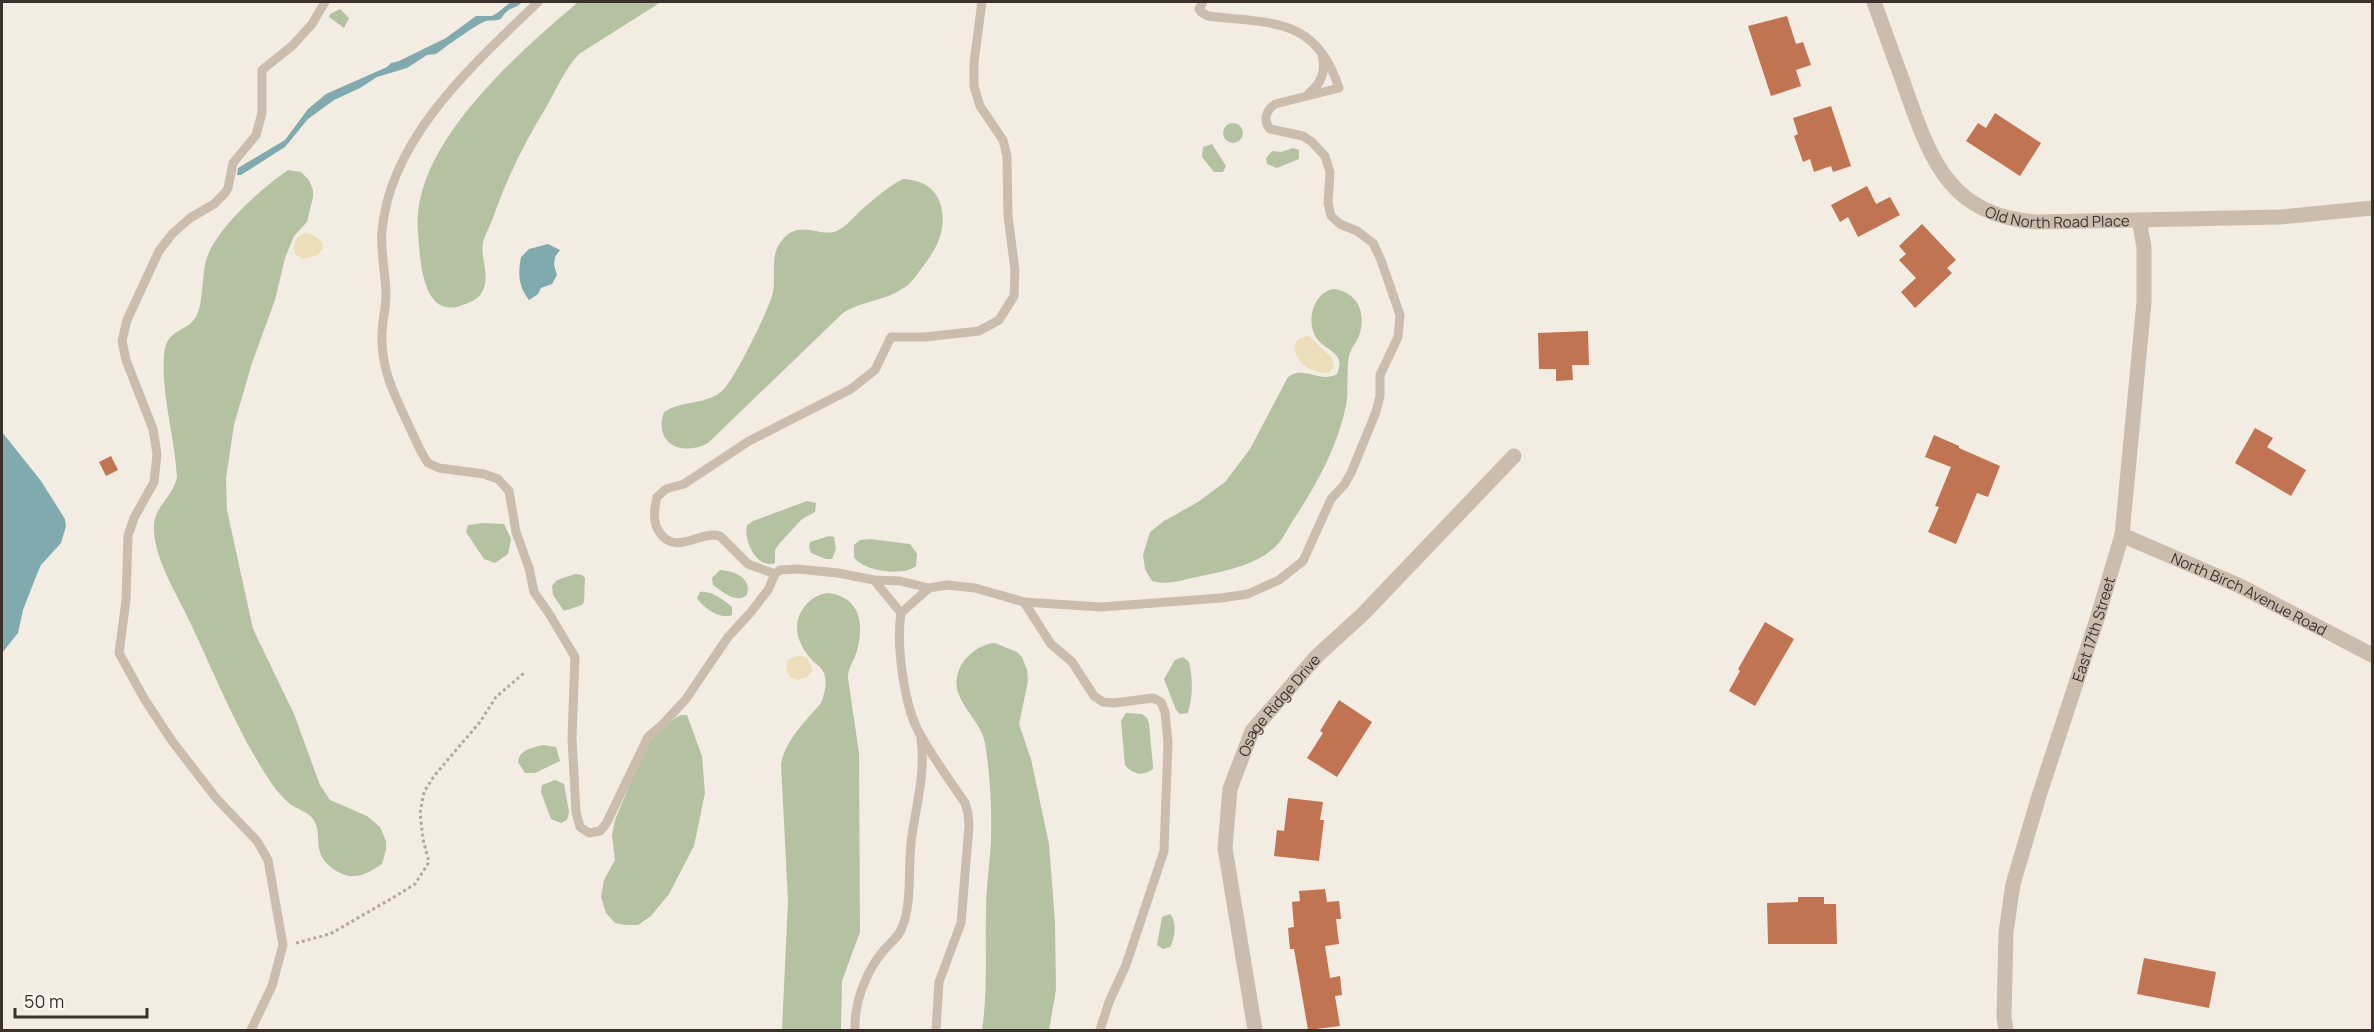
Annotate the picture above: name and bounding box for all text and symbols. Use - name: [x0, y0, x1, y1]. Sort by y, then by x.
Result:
- street label: Old North Road Place: [1982, 200, 2130, 233]
- street label: North Birch Avenue Road: [2168, 547, 2331, 640]
- street label: East 17th Street: [2067, 574, 2120, 684]
- street label: Osage Ridge Drive: [1233, 649, 1325, 759]
- scale bar: [15, 981, 147, 1019]
- text: 50 m: [24, 989, 64, 1013]

